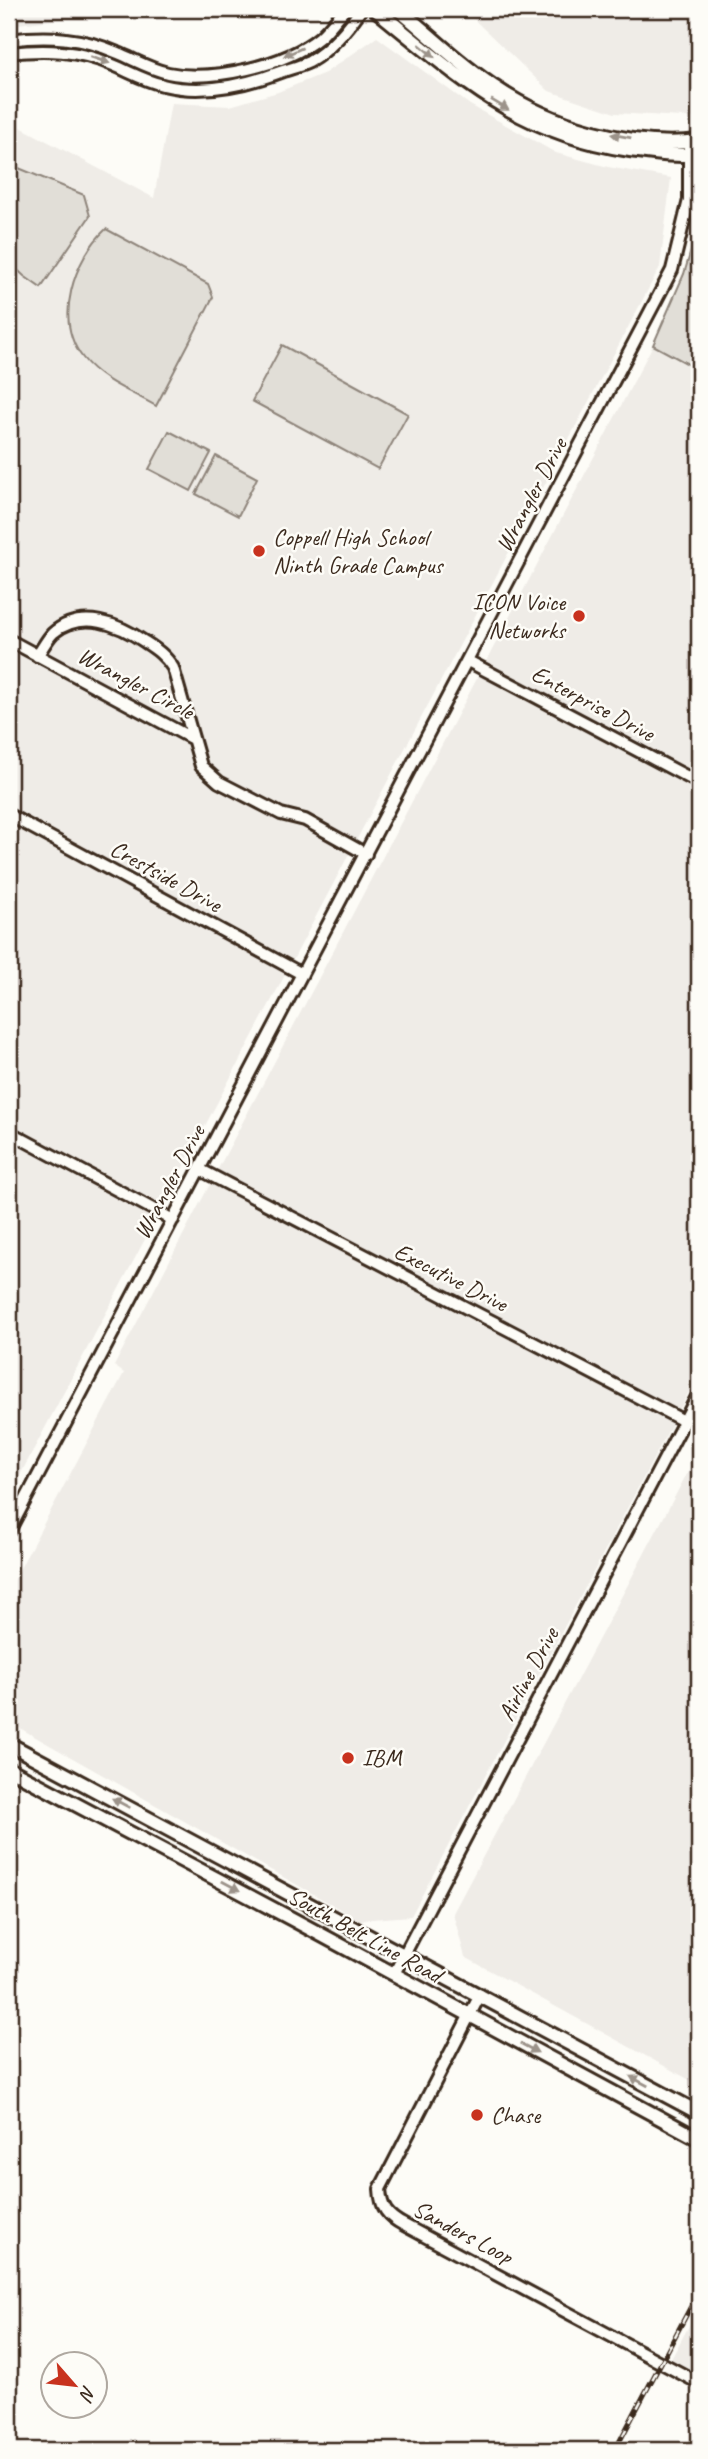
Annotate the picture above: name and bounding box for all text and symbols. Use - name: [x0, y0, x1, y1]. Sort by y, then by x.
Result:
- one-way arrow: [418, 43, 435, 58]
- one-way arrow: [283, 47, 304, 58]
- one-way arrow: [89, 55, 110, 66]
- one-way arrow: [491, 99, 510, 111]
- one-way arrow: [610, 130, 632, 141]
- street label: Wrangler Drive: [488, 431, 575, 557]
- place label: Coppell High School Ninth Grade Campus: [273, 522, 444, 580]
- marker: Coppell High School Ninth Grade Campus: [251, 543, 267, 559]
- place label: ICON Voice Networks: [472, 587, 567, 645]
- marker: ICON Voice Networks: [571, 608, 587, 624]
- street label: Wrangler Circle: [73, 640, 201, 727]
- street label: Enterprise Drive: [526, 658, 662, 749]
- street label: Crestside Drive: [105, 833, 229, 920]
- street label: Wrangler Drive: [126, 1118, 213, 1244]
- street label: Executive Drive: [389, 1236, 515, 1319]
- street label: Airline Drive: [491, 1620, 566, 1726]
- place label: IBM: [362, 1743, 403, 1773]
- marker: IBM: [340, 1750, 356, 1766]
- one-way arrow: [111, 1798, 131, 1809]
- one-way arrow: [221, 1880, 240, 1892]
- street label: South Belt Line Road: [283, 1880, 450, 1991]
- one-way arrow: [519, 2042, 538, 2054]
- one-way arrow: [629, 2075, 649, 2087]
- place label: Chase: [491, 2100, 542, 2130]
- marker: Chase: [469, 2107, 485, 2123]
- street label: Sanders Loop: [408, 2193, 520, 2272]
- north arrow: [38, 2350, 108, 2420]
- text: N: [73, 2382, 101, 2406]

